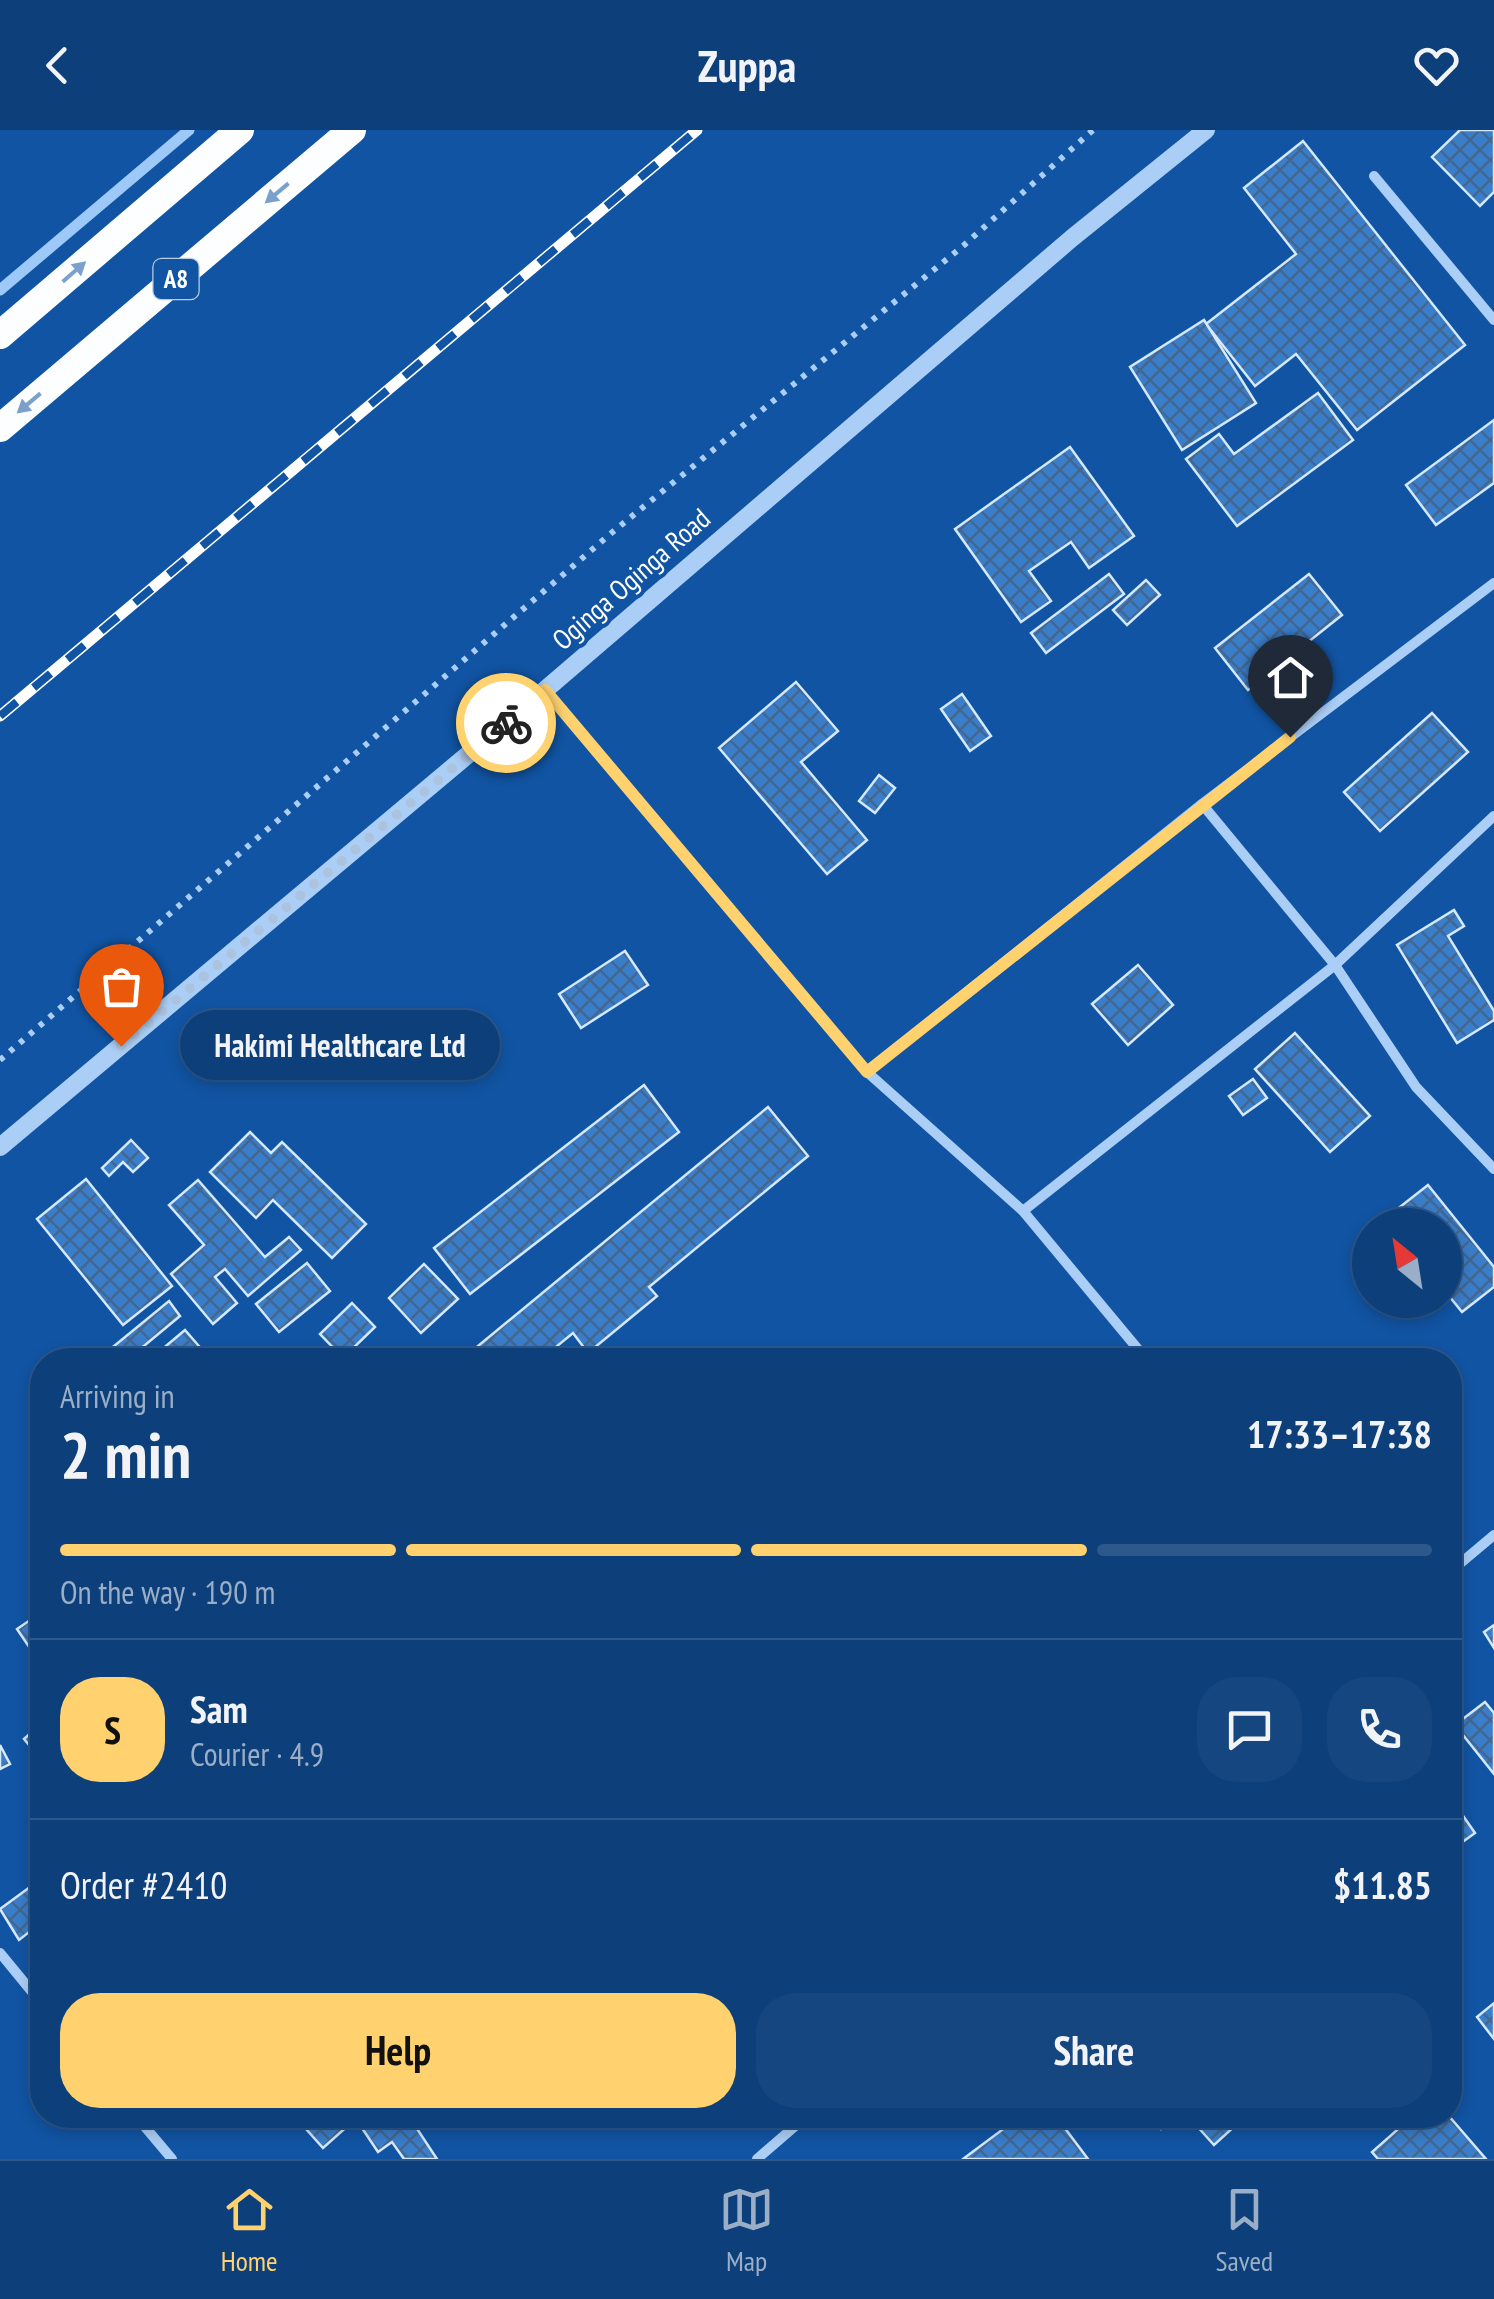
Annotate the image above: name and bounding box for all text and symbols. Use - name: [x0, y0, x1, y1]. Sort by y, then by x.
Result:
- text: Zuppa: [698, 36, 796, 94]
- icon: back: [30, 38, 85, 93]
- icon: heart: [1409, 38, 1464, 93]
- one-way arrow: [265, 182, 290, 203]
- road number: A8: [154, 259, 198, 299]
- one-way arrow: [61, 261, 86, 283]
- one-way arrow: [17, 392, 42, 414]
- street label: Oginga Oginga Road: [544, 500, 717, 658]
- pin: [1248, 635, 1333, 738]
- icon: home: [1263, 650, 1318, 705]
- courier: [456, 673, 556, 773]
- icon: bike: [479, 696, 534, 751]
- pin: [79, 944, 164, 1047]
- icon: bag: [94, 959, 149, 1014]
- callout: Hakimi Healthcare Ltd: [181, 1011, 501, 1081]
- text: Hakimi Healthcare Ltd: [214, 1024, 466, 1066]
- north arrow: [1352, 1208, 1462, 1318]
- map controls: [1352, 1208, 1462, 1318]
- text: Arriving in: [60, 1375, 175, 1417]
- text: 17:33–17:38: [1247, 1409, 1432, 1458]
- text: 2 min: [60, 1412, 191, 1496]
- text: On the way · 190 m: [60, 1571, 275, 1613]
- button: chat: [1197, 1677, 1302, 1782]
- button: phone: [1327, 1677, 1432, 1782]
- text: Sam: [190, 1684, 248, 1733]
- text: S: [104, 1705, 121, 1754]
- text: Courier · 4.9: [190, 1733, 324, 1775]
- text: Order #2410: [60, 1860, 227, 1909]
- text: $11.85: [1333, 1860, 1432, 1909]
- button: Help: [60, 1993, 736, 2108]
- button: Share: [756, 1993, 1432, 2108]
- tab: Home: [221, 2182, 278, 2279]
- tab: Map: [719, 2182, 774, 2279]
- tab: Saved: [1216, 2182, 1273, 2279]

